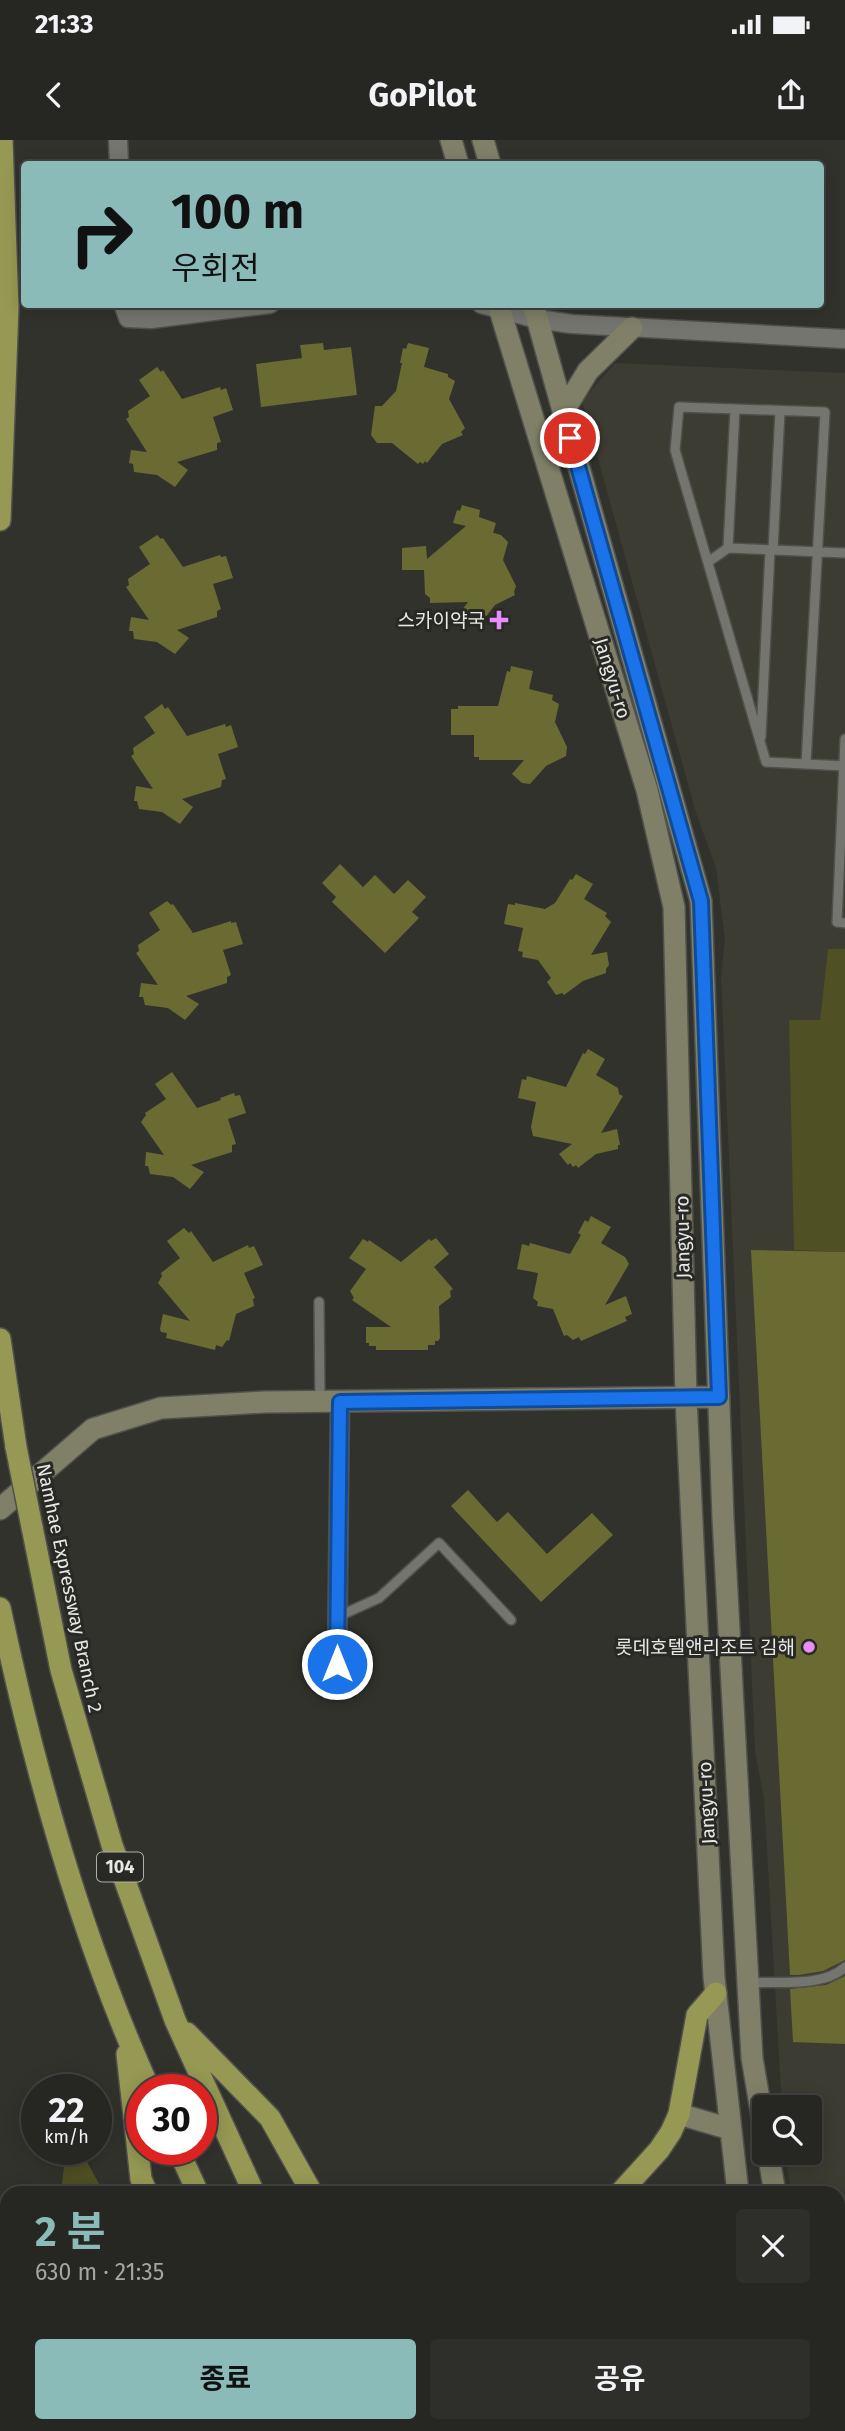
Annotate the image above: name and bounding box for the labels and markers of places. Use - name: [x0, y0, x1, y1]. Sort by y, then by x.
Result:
- pin: [540, 408, 600, 468]
- place label: 스카이약국: [398, 609, 485, 632]
- marker: 스카이약국: [491, 612, 507, 628]
- place label: 롯데호텔앤리조트 김해: [615, 1636, 795, 1659]
- marker: 롯데호텔앤리조트 김해: [801, 1639, 817, 1655]

